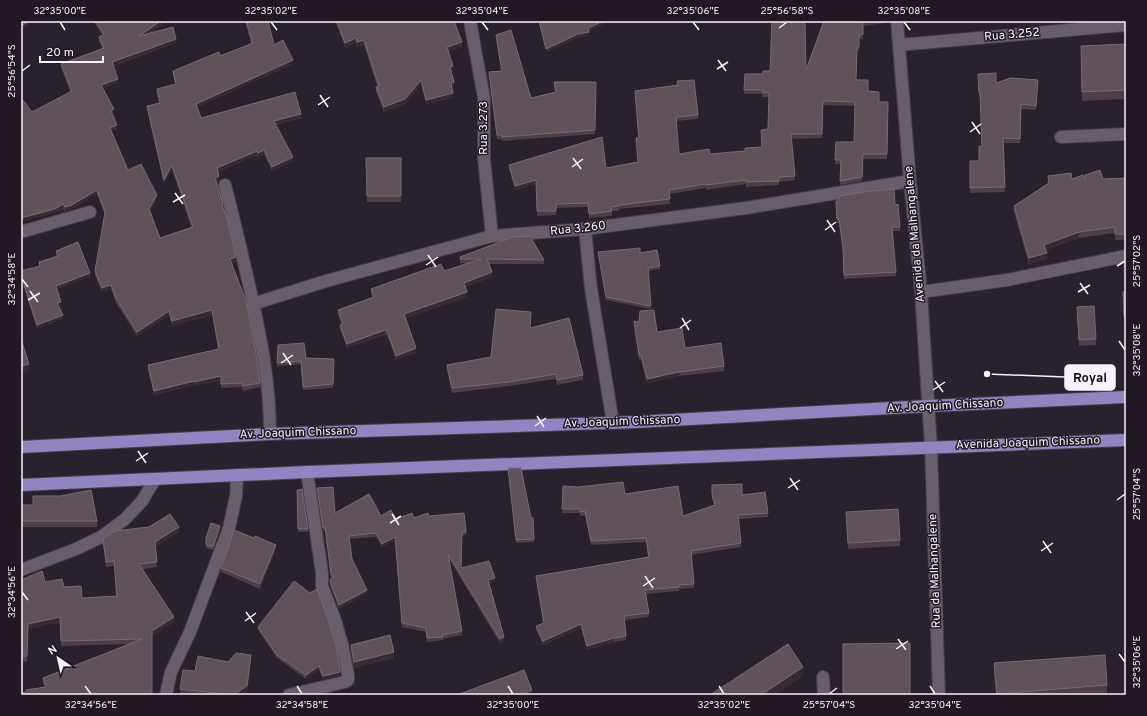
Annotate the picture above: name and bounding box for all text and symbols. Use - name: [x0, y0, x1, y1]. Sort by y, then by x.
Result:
- text: 32°35'00"E: [33, 5, 87, 18]
- text: 32°35'02"E: [245, 5, 297, 18]
- text: 32°35'04"E: [455, 5, 509, 18]
- text: 32°35'06"E: [667, 5, 719, 18]
- text: 25°56'58"S: [760, 5, 814, 18]
- text: 32°35'08"E: [878, 5, 930, 18]
- street label: Rua 3.252: [984, 25, 1040, 45]
- scale bar: [40, 38, 103, 64]
- text: 25°56'54"S: [6, 44, 19, 98]
- text: 20 m: [46, 45, 74, 61]
- street label: Rua 3.273: [476, 101, 492, 155]
- street label: Avenida da Malhangalene: [901, 165, 929, 303]
- street label: Rua 3.260: [549, 218, 607, 240]
- text: 25°57'02"S: [1131, 235, 1144, 287]
- text: 32°34'58"E: [6, 253, 19, 305]
- text: 32°35'08"E: [1131, 324, 1144, 376]
- callout: Royal: [1065, 365, 1115, 390]
- text: Royal: [1073, 371, 1107, 387]
- street label: Av. Joaquim Chissano: [886, 395, 1004, 417]
- street label: Av. Joaquim Chissano: [563, 412, 681, 432]
- street label: Av. Joaquim Chissano: [239, 423, 357, 443]
- street label: Avenida Joaquim Chissano: [956, 432, 1101, 454]
- text: 25°57'04"S: [1131, 468, 1144, 520]
- street label: Rua da Malhangalene: [925, 513, 945, 629]
- text: 32°34'56"E: [6, 566, 19, 618]
- text: 32°35'06"E: [1131, 636, 1144, 688]
- north arrow: [38, 638, 78, 678]
- text: N: [46, 643, 60, 659]
- text: 32°34'56"E: [65, 699, 117, 712]
- text: 32°34'58"E: [276, 699, 328, 712]
- text: 32°35'00"E: [486, 699, 540, 712]
- text: 32°35'02"E: [698, 699, 750, 712]
- text: 25°57'04"S: [803, 699, 855, 712]
- text: 32°35'04"E: [908, 699, 962, 712]

